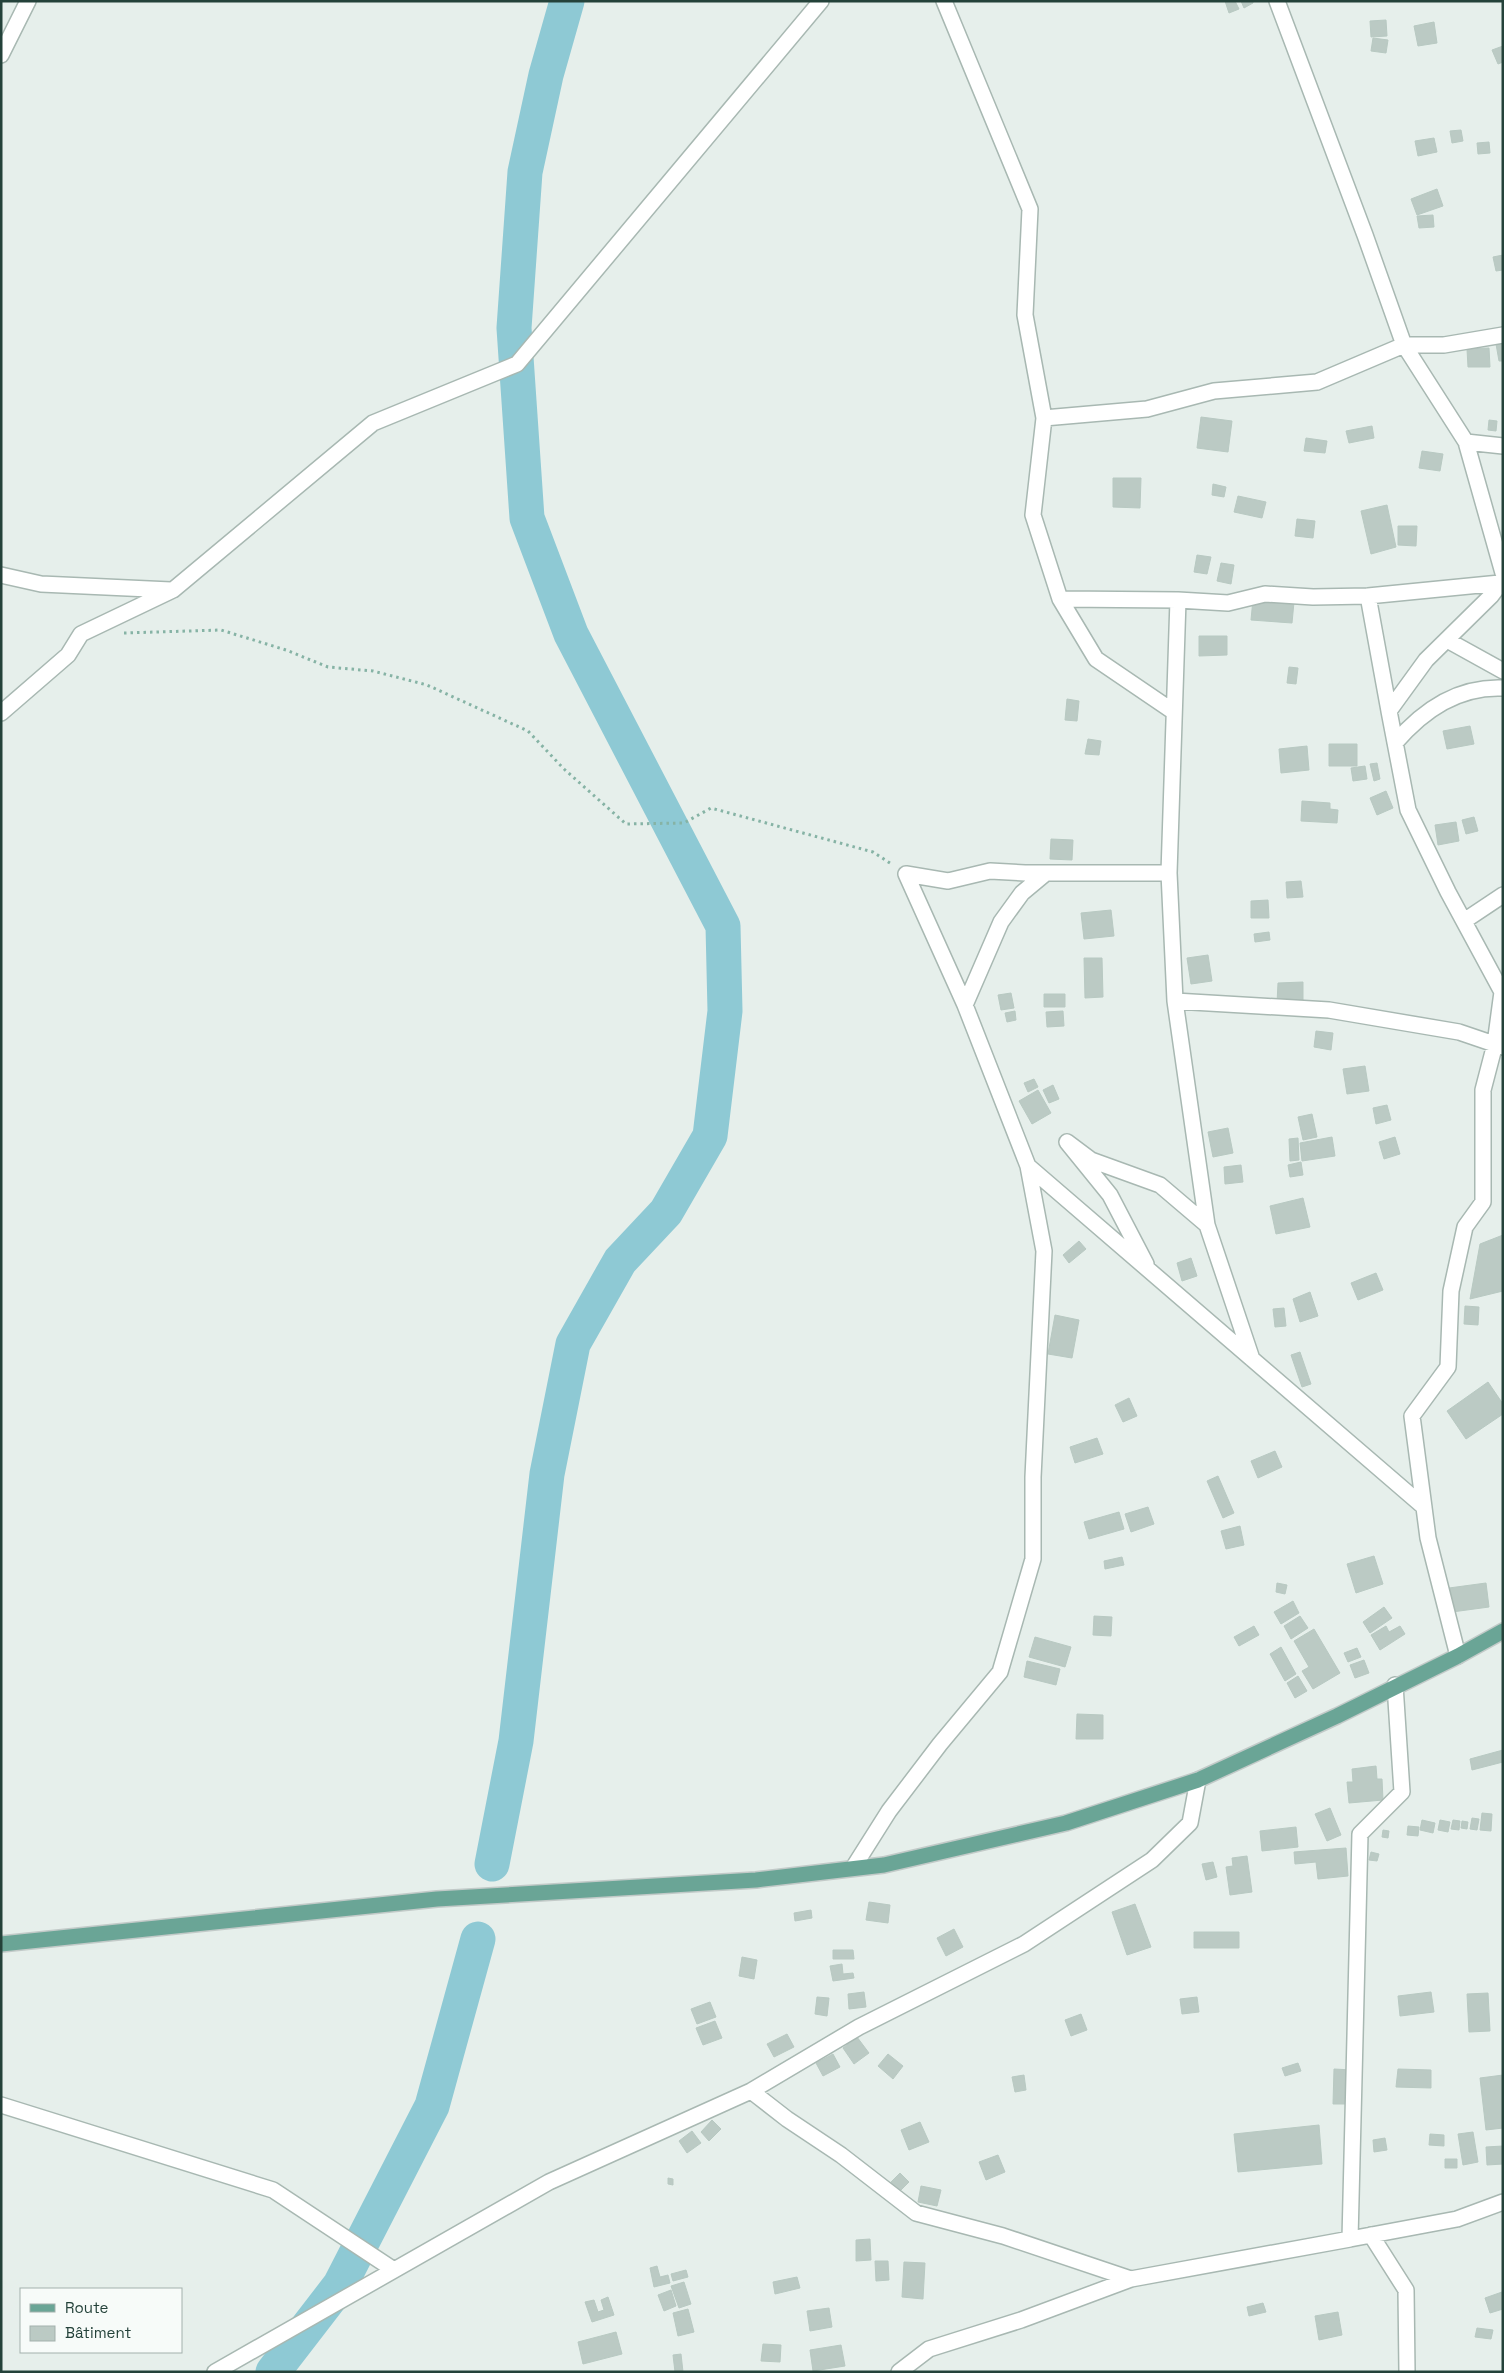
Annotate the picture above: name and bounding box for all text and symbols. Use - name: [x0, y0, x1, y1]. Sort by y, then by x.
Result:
- legend: [20, 2288, 182, 2353]
- text: Route: [65, 2298, 109, 2317]
- text: Bâtiment: [65, 2323, 131, 2342]

